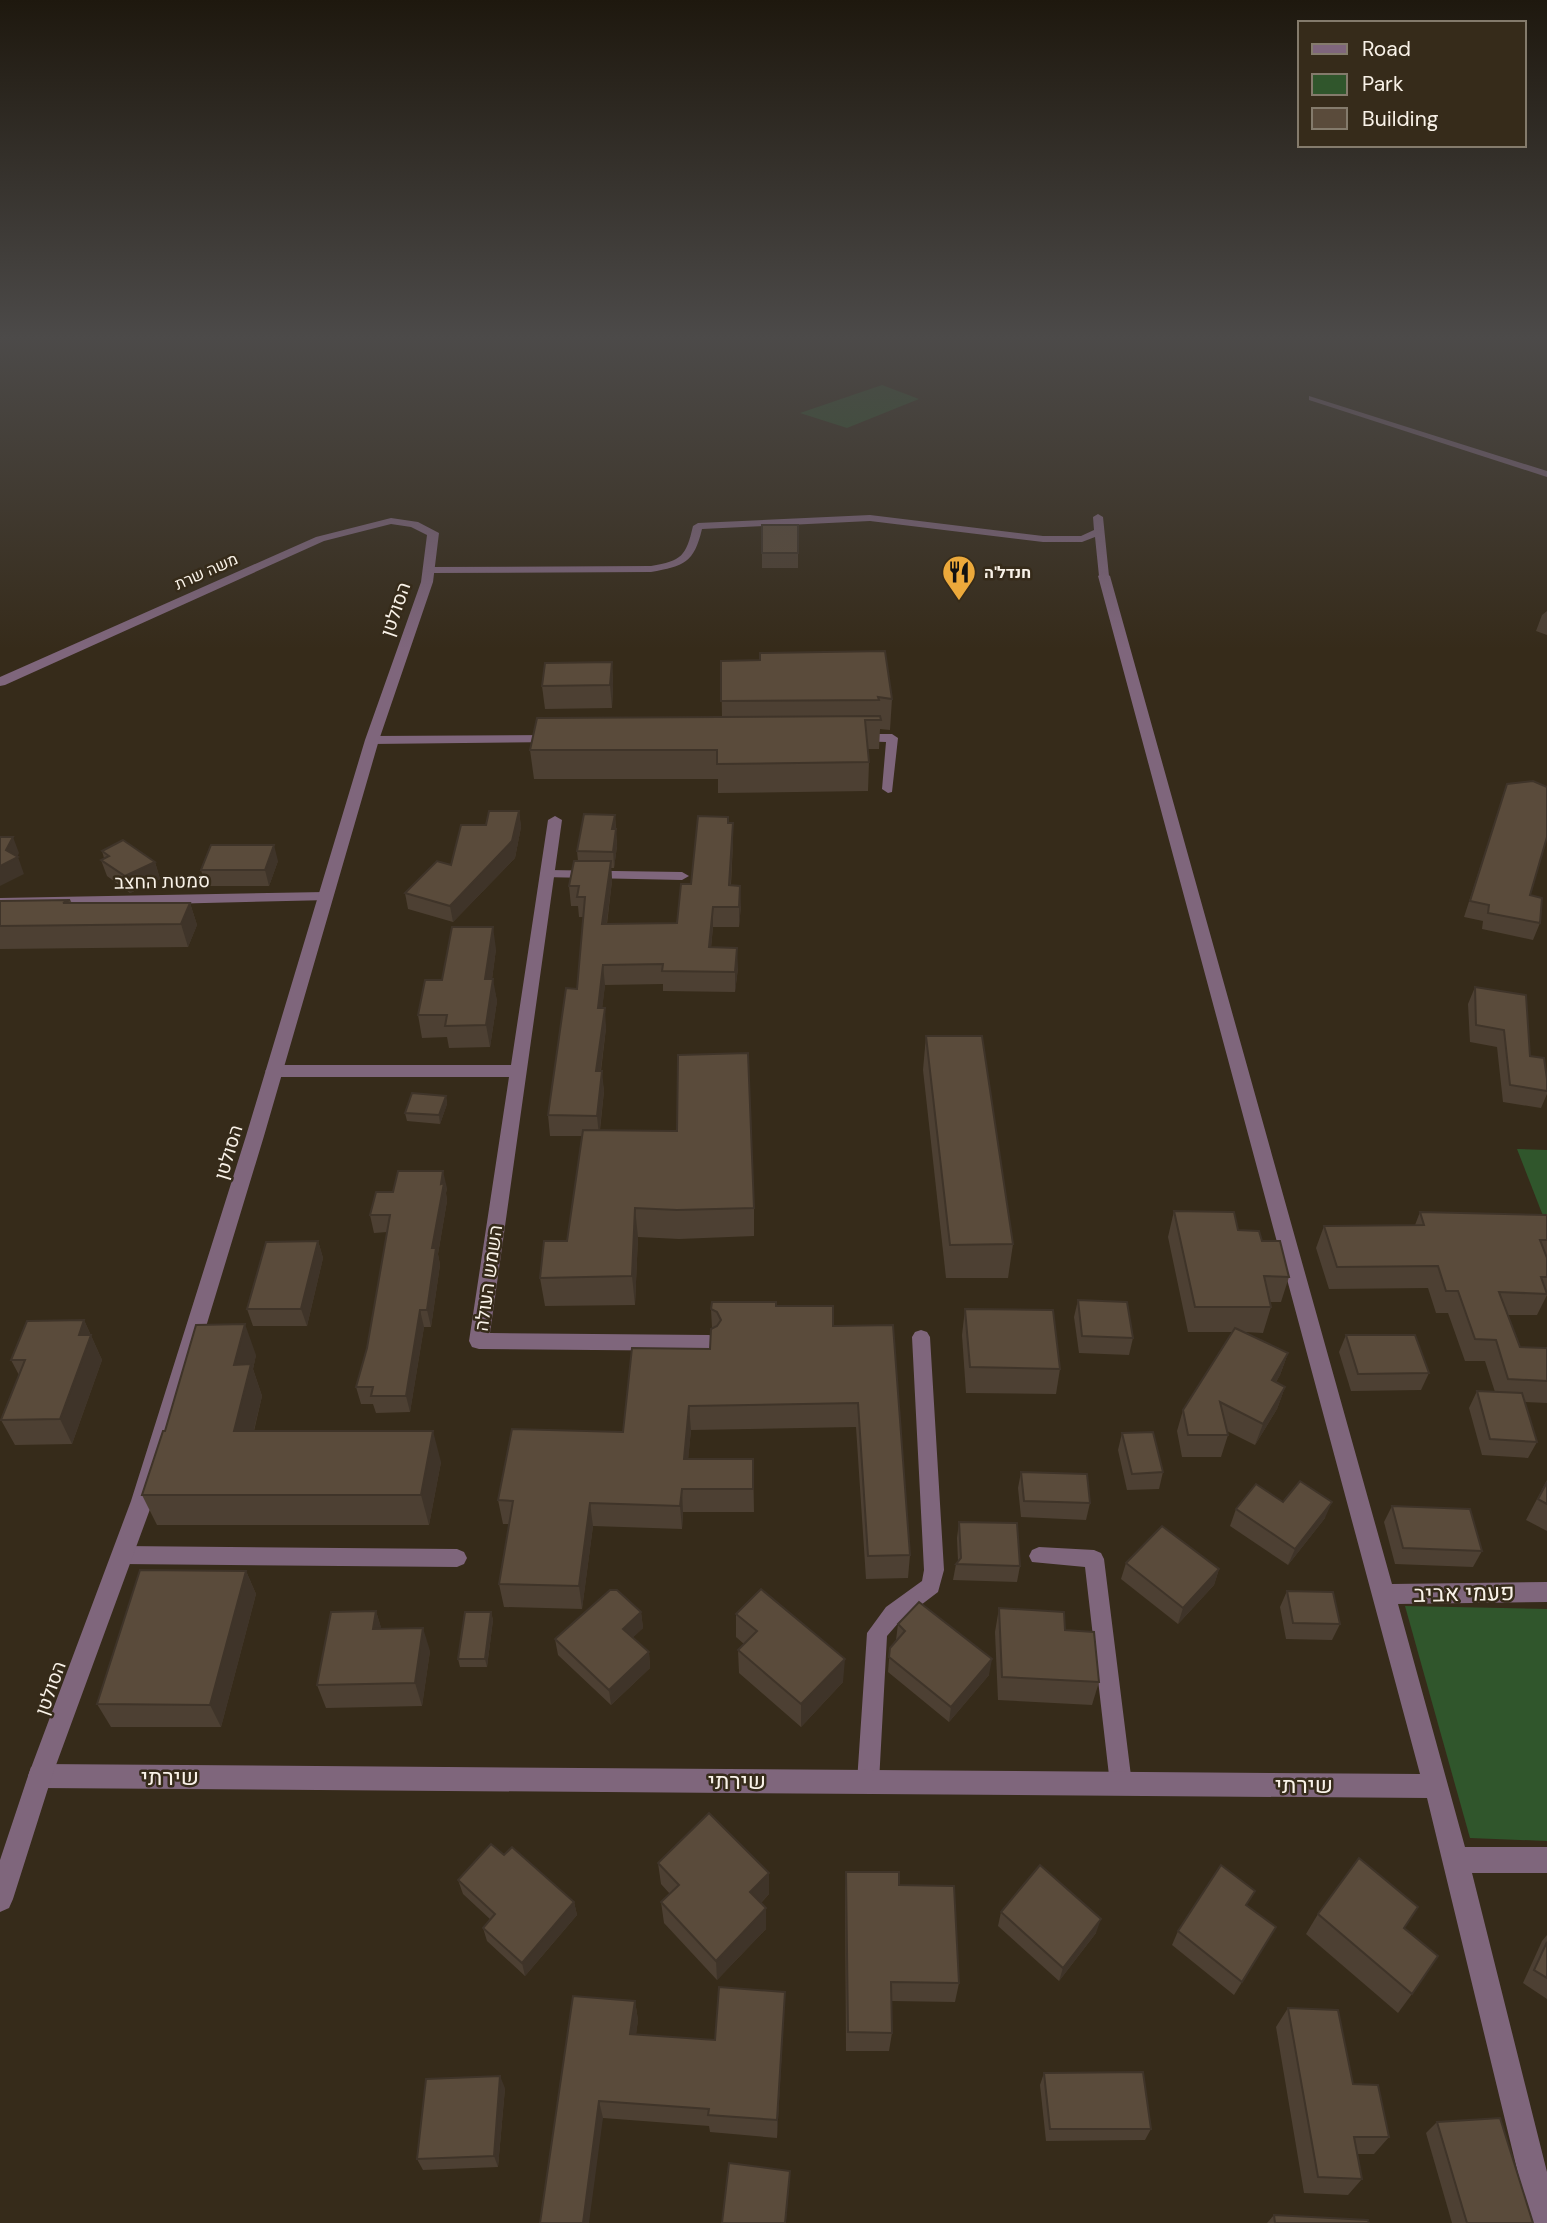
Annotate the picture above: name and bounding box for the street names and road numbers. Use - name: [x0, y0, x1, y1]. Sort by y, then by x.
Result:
- street label: משה שרת: [171, 548, 241, 595]
- street label: הסולטן: [375, 579, 416, 640]
- street label: סמטת החצב: [114, 868, 210, 895]
- street label: הסולטן: [208, 1122, 249, 1182]
- street label: השמש העולה: [469, 1223, 508, 1333]
- street label: פעמי אביב: [1413, 1577, 1515, 1609]
- street label: הסולטן: [29, 1658, 72, 1719]
- street label: שירתי: [141, 1762, 199, 1792]
- street label: שירתי: [708, 1766, 766, 1796]
- street label: שירתי: [1275, 1770, 1333, 1800]

